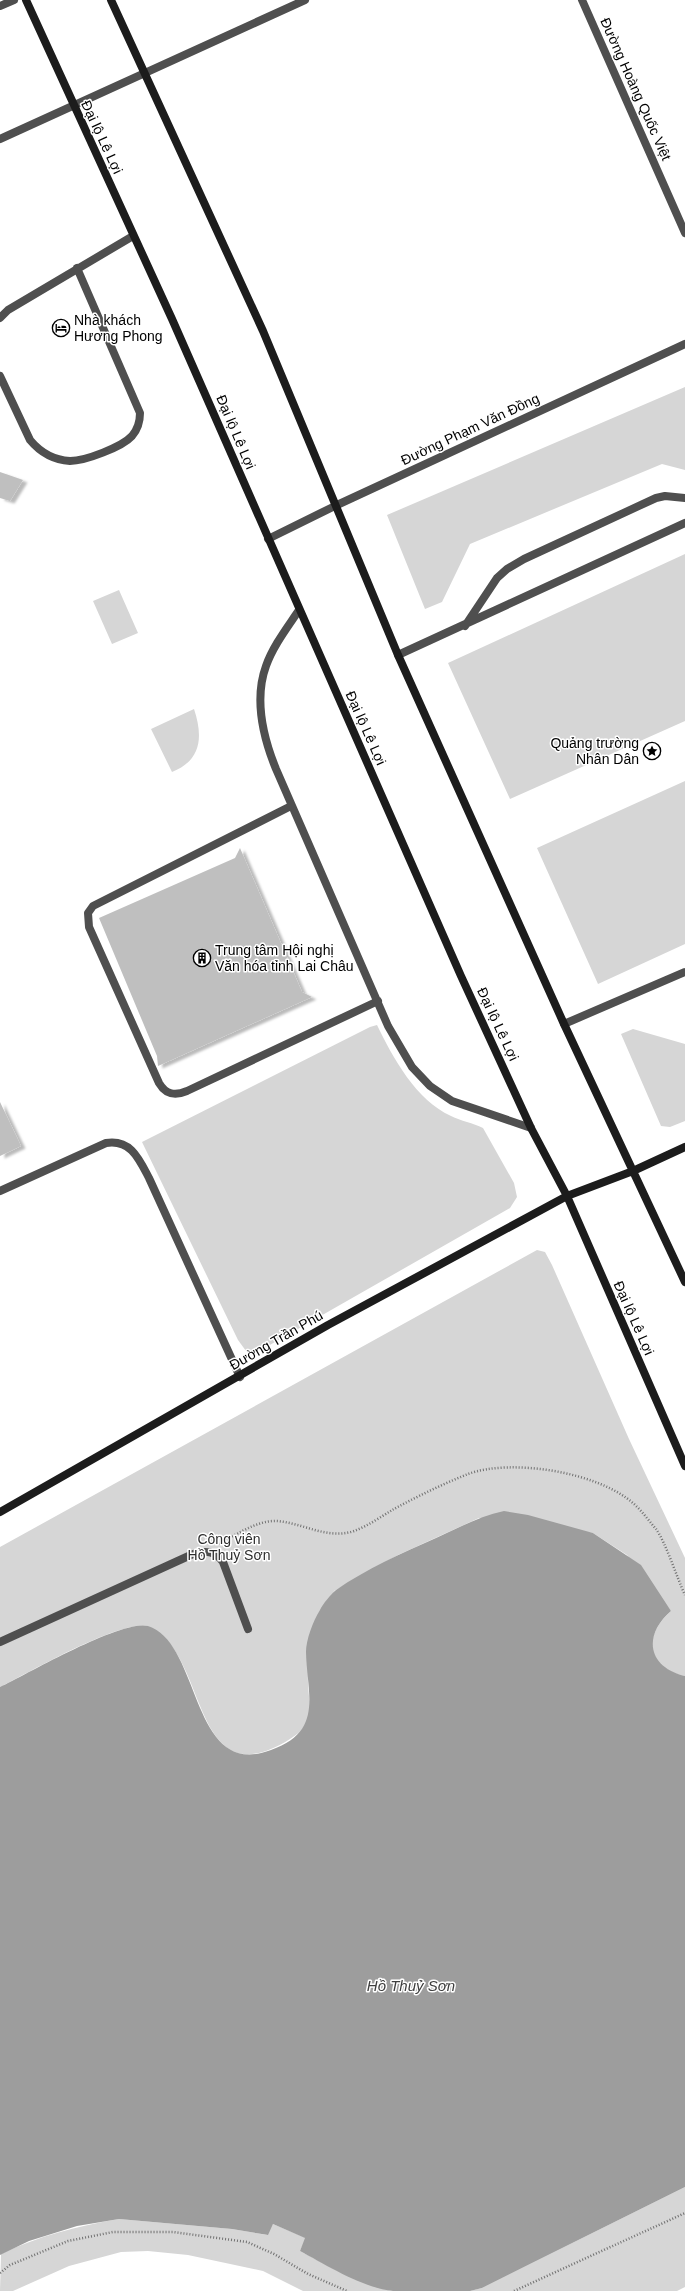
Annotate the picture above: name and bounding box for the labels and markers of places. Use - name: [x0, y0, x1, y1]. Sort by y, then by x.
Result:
- place label: Nhà khách Hương Phong: [74, 312, 163, 344]
- hotel icon: Nhà khách Hương Phong: [51, 318, 71, 338]
- place label: Quảng trường Nhân Dân: [550, 735, 639, 767]
- place icon: Quảng trường Nhân Dân: [642, 741, 662, 761]
- place label: Trung tâm Hội nghị Văn hóa tỉnh Lai Châu: [215, 942, 354, 974]
- building icon: Trung tâm Hội nghị Văn hóa tỉnh Lai Châu: [192, 948, 212, 968]

